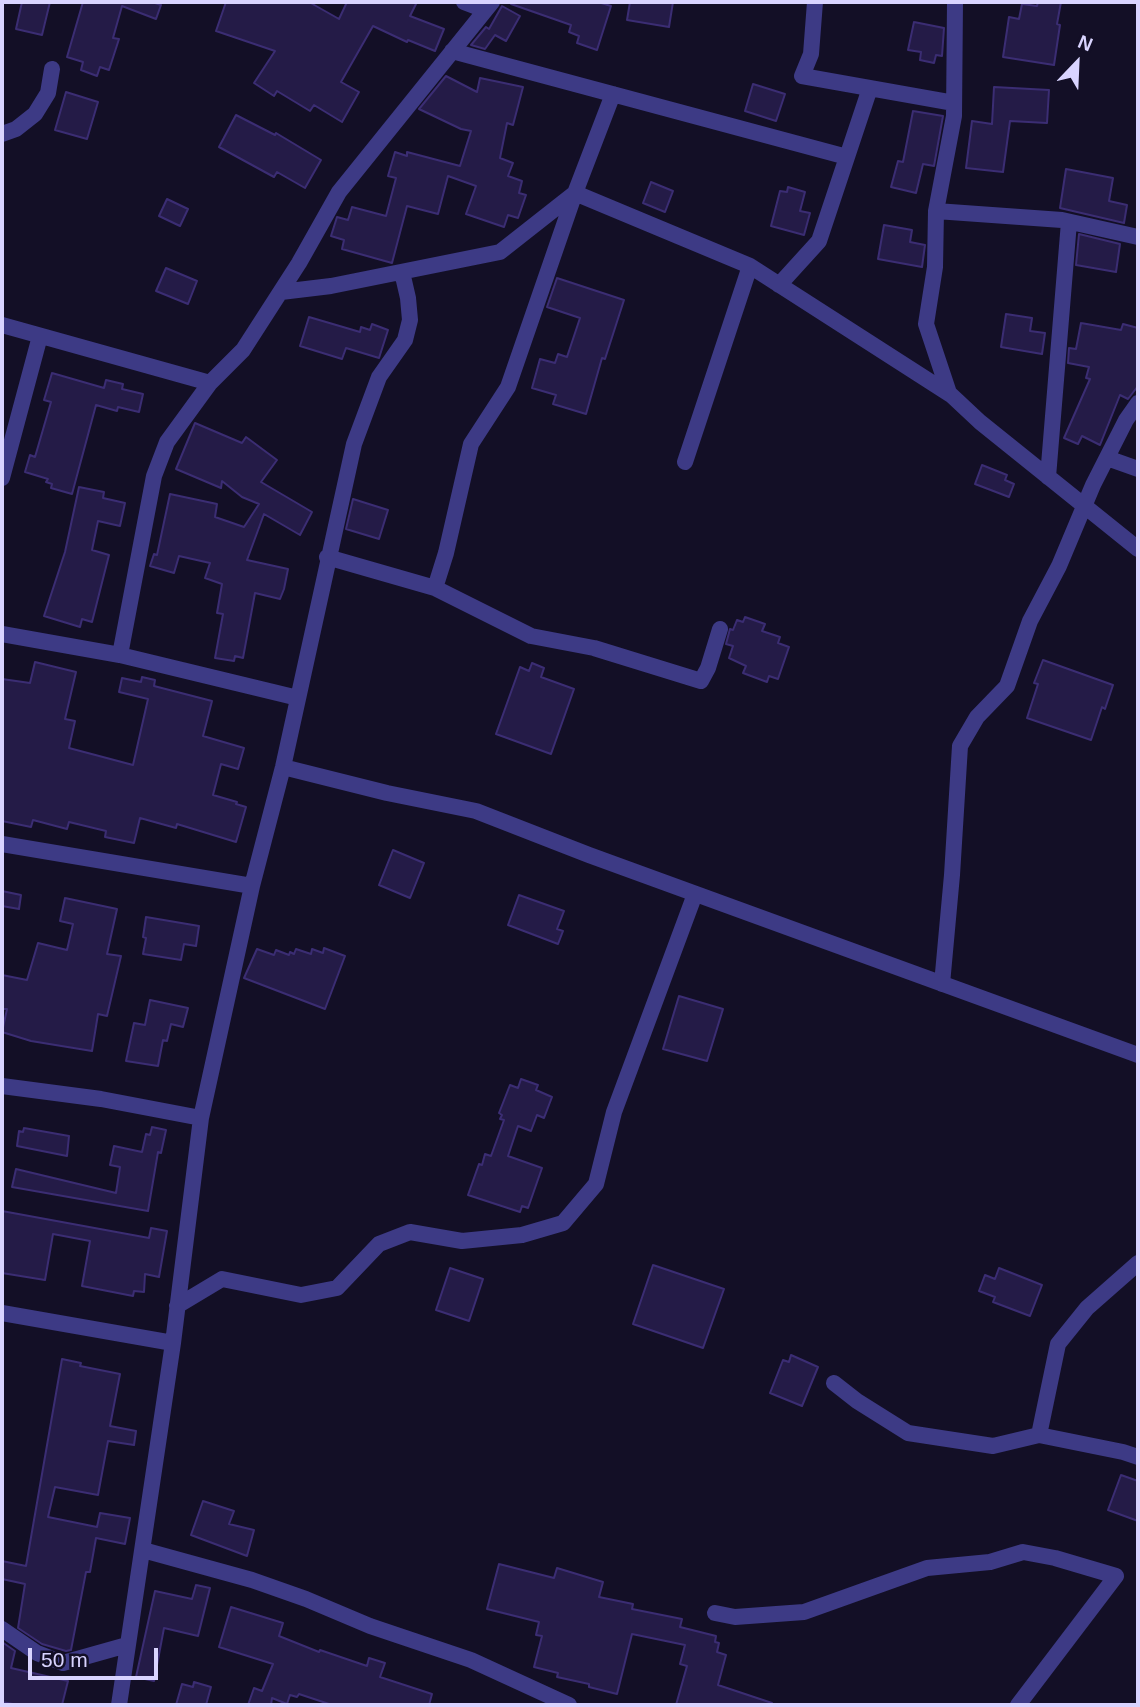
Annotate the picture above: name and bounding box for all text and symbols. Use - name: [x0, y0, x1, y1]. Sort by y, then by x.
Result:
- north arrow: [1042, 28, 1112, 98]
- text: N: [1075, 31, 1096, 56]
- scale bar: [32, 1634, 161, 1678]
- text: 50 m: [41, 1648, 88, 1671]

